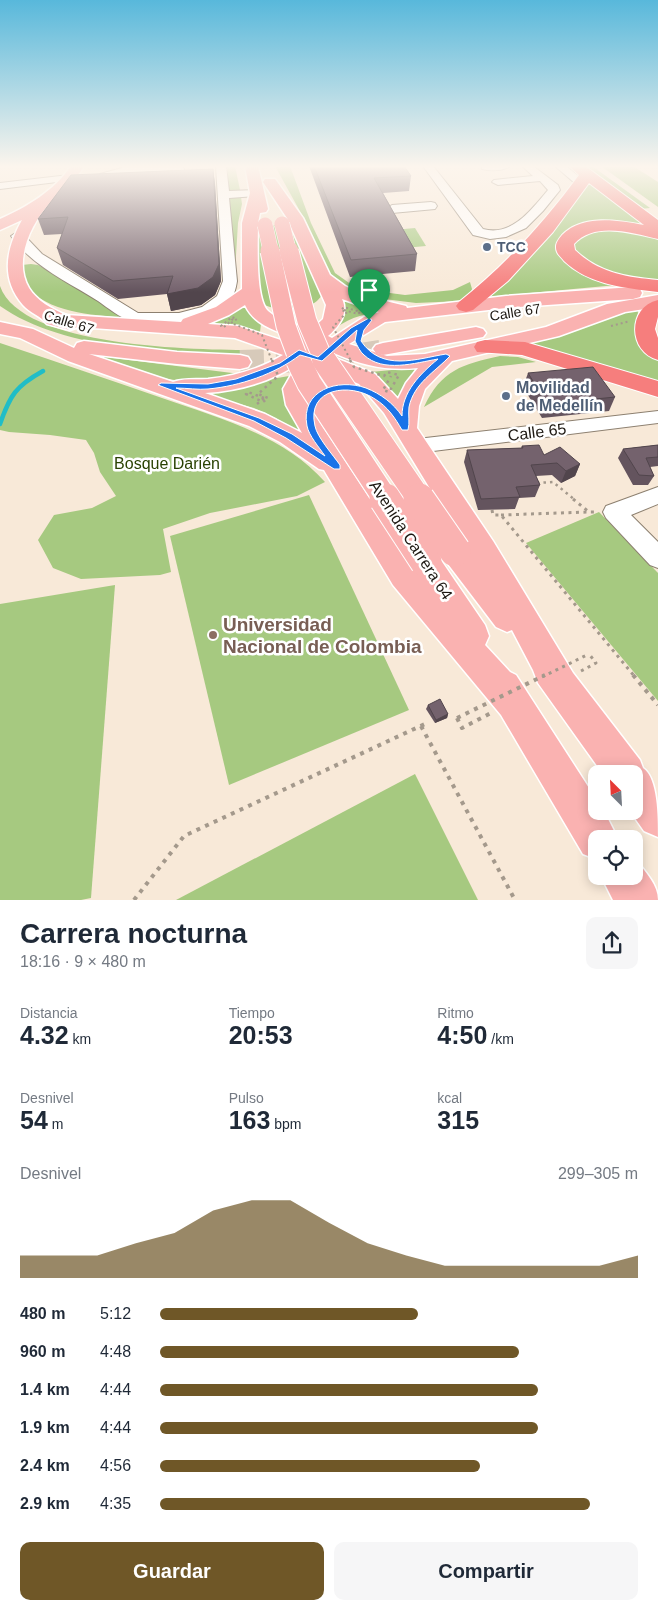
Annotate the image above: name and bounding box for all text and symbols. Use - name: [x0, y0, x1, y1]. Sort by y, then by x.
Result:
- place label: TCC: [497, 239, 526, 255]
- marker: TCC: [481, 241, 493, 253]
- pin: [348, 269, 390, 320]
- icon: arrive: [355, 276, 383, 304]
- street label: Calle 67: [488, 300, 542, 324]
- street label: Calle 67: [42, 307, 96, 337]
- place label: Movilidad de Medellín: [516, 379, 603, 414]
- marker: Movilidad de Medellín: [500, 390, 512, 402]
- street label: Calle 65: [507, 420, 567, 444]
- park label: Bosque Darién: [114, 455, 220, 472]
- street label: Avenida Carrera 64: [366, 477, 456, 603]
- place label: Universidad Nacional de Colombia: [223, 614, 422, 657]
- marker: Universidad Nacional de Colombia: [207, 629, 219, 641]
- north arrow: [588, 765, 642, 820]
- map controls: [588, 765, 643, 885]
- button: locate: [588, 830, 643, 885]
- button: share: [586, 917, 638, 969]
- text: Carrera nocturna: [20, 918, 247, 949]
- text: 18:16 · 9 × 480 m: [20, 953, 146, 970]
- text: Distancia: [20, 1005, 78, 1021]
- text: Tiempo: [229, 1005, 275, 1021]
- text: Ritmo: [437, 1005, 474, 1021]
- text: 4.32: [20, 1021, 69, 1049]
- text: 20:53: [229, 1021, 293, 1049]
- text: 4:50: [437, 1021, 487, 1049]
- text: km: [69, 1031, 91, 1047]
- text: /km: [487, 1031, 514, 1047]
- text: Desnivel: [20, 1090, 74, 1106]
- text: Pulso: [229, 1090, 264, 1106]
- text: kcal: [437, 1090, 462, 1106]
- text: 54: [20, 1106, 48, 1134]
- text: 163: [229, 1106, 270, 1134]
- text: 315: [437, 1106, 479, 1134]
- text: m: [48, 1116, 63, 1132]
- text: bpm: [270, 1116, 302, 1132]
- text: Desnivel: [20, 1165, 81, 1182]
- text: 299–305 m: [558, 1165, 638, 1182]
- text: 480 m: [20, 1305, 65, 1322]
- text: 5:12: [100, 1305, 131, 1322]
- text: 960 m: [20, 1343, 65, 1360]
- text: 4:48: [100, 1343, 131, 1360]
- text: 1.4 km: [20, 1381, 70, 1398]
- text: 4:44: [100, 1381, 131, 1398]
- text: 1.9 km: [20, 1419, 70, 1436]
- text: 4:44: [100, 1419, 131, 1436]
- text: 2.4 km: [20, 1457, 70, 1474]
- text: 4:56: [100, 1457, 131, 1474]
- text: 2.9 km: [20, 1495, 70, 1512]
- text: 4:35: [100, 1495, 131, 1512]
- button: Guardar: [20, 1542, 324, 1600]
- button: Compartir: [334, 1542, 638, 1600]

